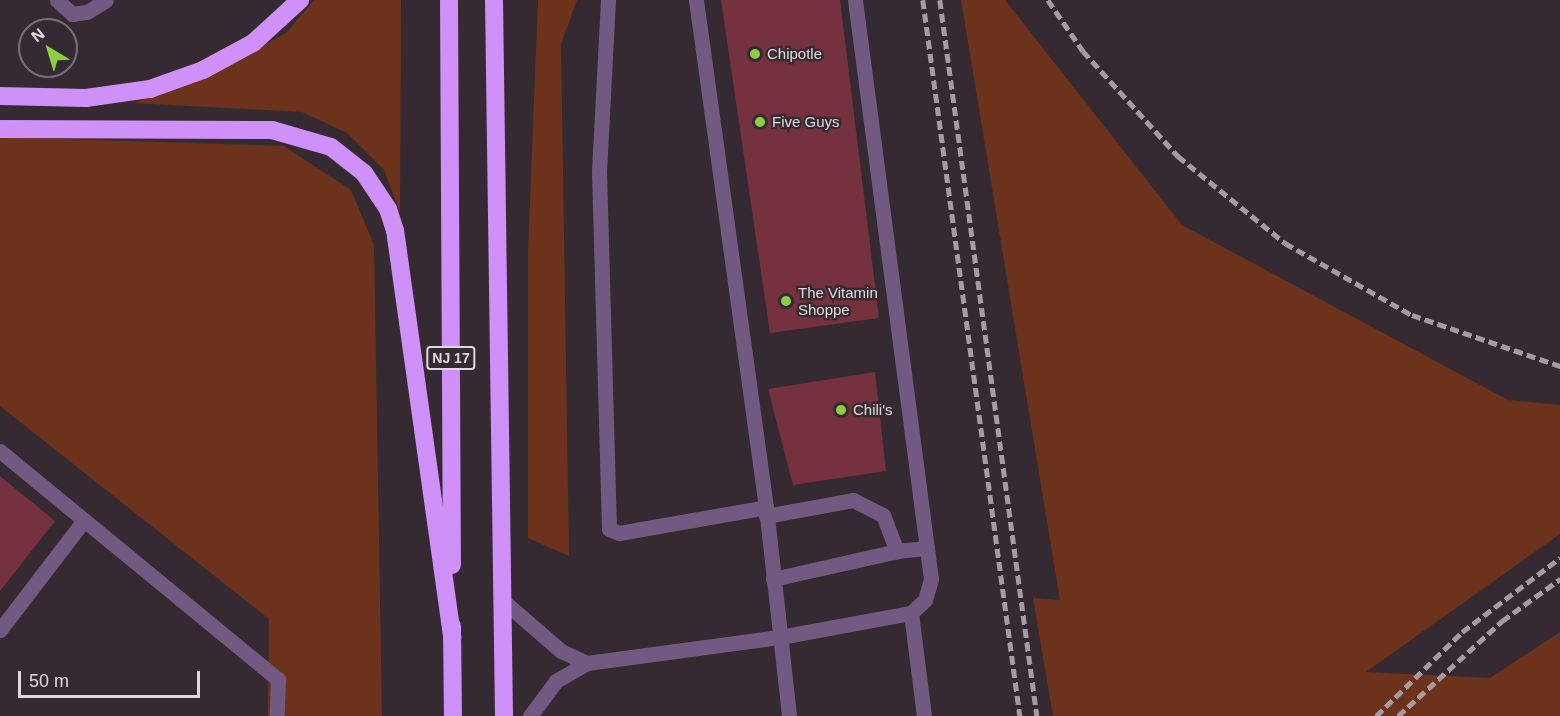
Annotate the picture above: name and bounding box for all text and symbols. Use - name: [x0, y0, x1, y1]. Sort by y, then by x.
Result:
- north arrow: [18, 18, 78, 78]
- text: N: [28, 25, 48, 45]
- place label: Chipotle: [767, 45, 822, 63]
- marker: Chipotle: [748, 47, 762, 61]
- place label: Five Guys: [772, 113, 840, 131]
- marker: Five Guys: [753, 115, 767, 129]
- place label: The Vitamin Shoppe: [798, 283, 878, 318]
- marker: The Vitamin Shoppe: [779, 294, 793, 308]
- road number: NJ 17: [426, 347, 476, 369]
- place label: Chili's: [853, 401, 893, 419]
- marker: Chili's: [834, 403, 848, 417]
- scale bar: [21, 659, 202, 697]
- text: 50 m: [29, 671, 69, 691]

